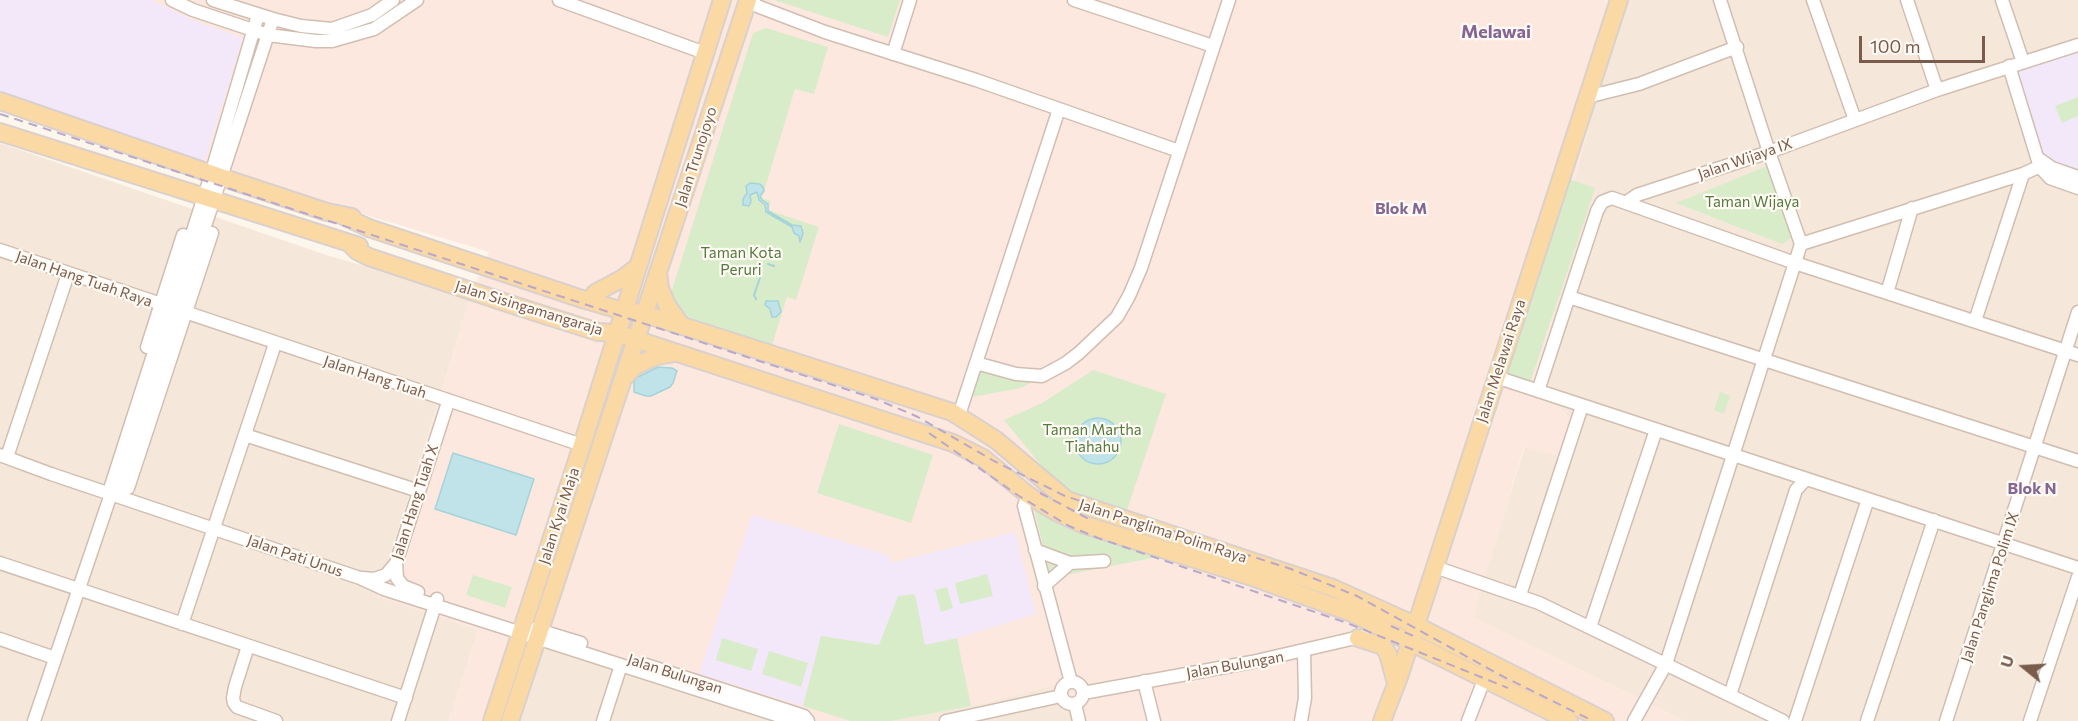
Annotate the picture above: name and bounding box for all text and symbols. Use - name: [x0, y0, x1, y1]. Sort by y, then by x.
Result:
- district label: Melawai: [1461, 21, 1531, 43]
- scale bar: [1862, 24, 1988, 62]
- text: 100 m: [1870, 35, 1920, 57]
- street label: Jalan Trunojoyo: [671, 104, 721, 210]
- street label: Jalan Wijaya IX: [1695, 134, 1795, 184]
- park label: Taman Wijaya: [1705, 193, 1799, 211]
- district label: Blok M: [1375, 199, 1427, 219]
- park label: Taman Kota Peruri: [701, 244, 781, 279]
- street label: Jalan Hang Tuah Raya: [13, 247, 155, 311]
- street label: Jalan Sisingamangaraja: [453, 277, 605, 339]
- street label: Jalan Melawai Raya: [1473, 297, 1529, 425]
- street label: Jalan Hang Tuah: [321, 352, 429, 402]
- park label: Taman Martha Tiahahu: [1042, 421, 1142, 456]
- street label: Jalan Hang Tuah X: [388, 442, 442, 562]
- street label: Jalan Kyai Maja: [535, 465, 583, 567]
- district label: Blok N: [2008, 479, 2056, 499]
- street label: Jalan Panglima Polim Raya: [1077, 495, 1249, 567]
- street label: Jalan Panglima Polim IX: [1957, 510, 2023, 664]
- street label: Jalan Pati Unus: [245, 531, 345, 581]
- north arrow: [1994, 637, 2054, 697]
- street label: Jalan Bulungan: [1185, 648, 1285, 682]
- street label: Jalan Bulungan: [625, 650, 725, 698]
- text: U: [1996, 653, 2017, 670]

